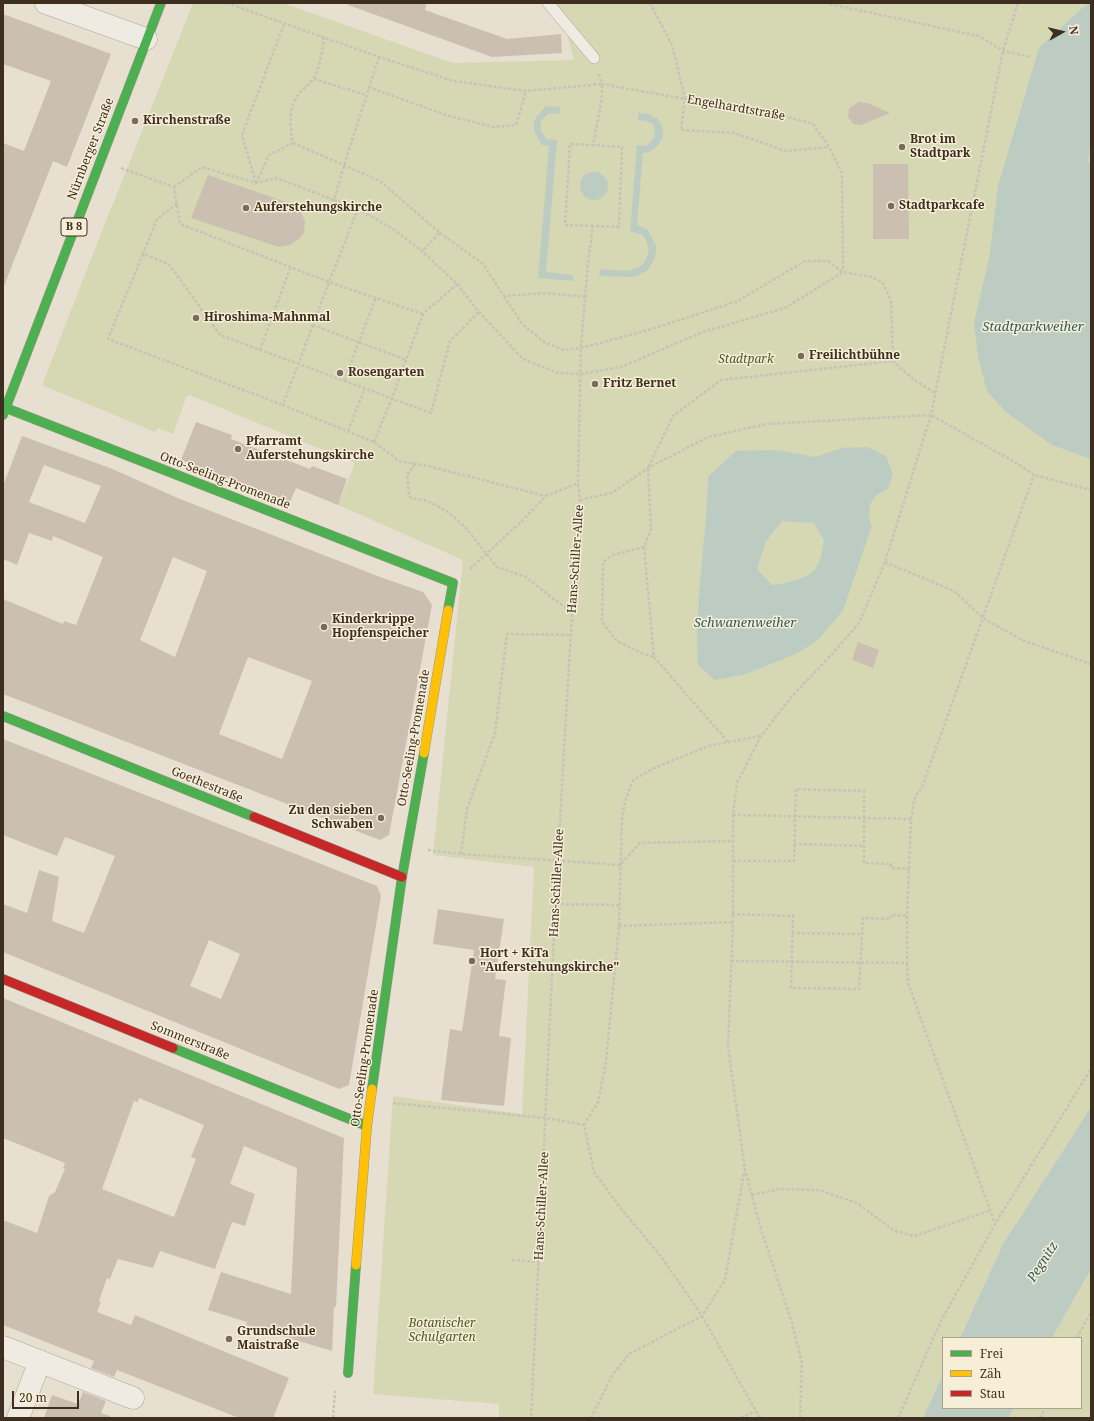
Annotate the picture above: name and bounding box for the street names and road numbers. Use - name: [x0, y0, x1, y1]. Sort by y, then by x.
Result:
- street label: Engelhardtstraße: [686, 92, 786, 124]
- street label: Nürnberger Straße: [65, 96, 117, 202]
- road number: B 8: [61, 218, 87, 236]
- street label: Otto-Seeling-Promenade: [158, 449, 292, 513]
- street label: Hans-Schiller-Allee: [565, 504, 587, 614]
- street label: Otto-Seeling-Promenade: [395, 668, 433, 808]
- street label: Goethestraße: [169, 764, 245, 806]
- street label: Hans-Schiller-Allee: [547, 828, 567, 938]
- street label: Otto-Seeling-Promenade: [348, 988, 382, 1128]
- street label: Sommerstraße: [148, 1019, 232, 1063]
- street label: Hans-Schiller-Allee: [532, 1151, 552, 1261]

